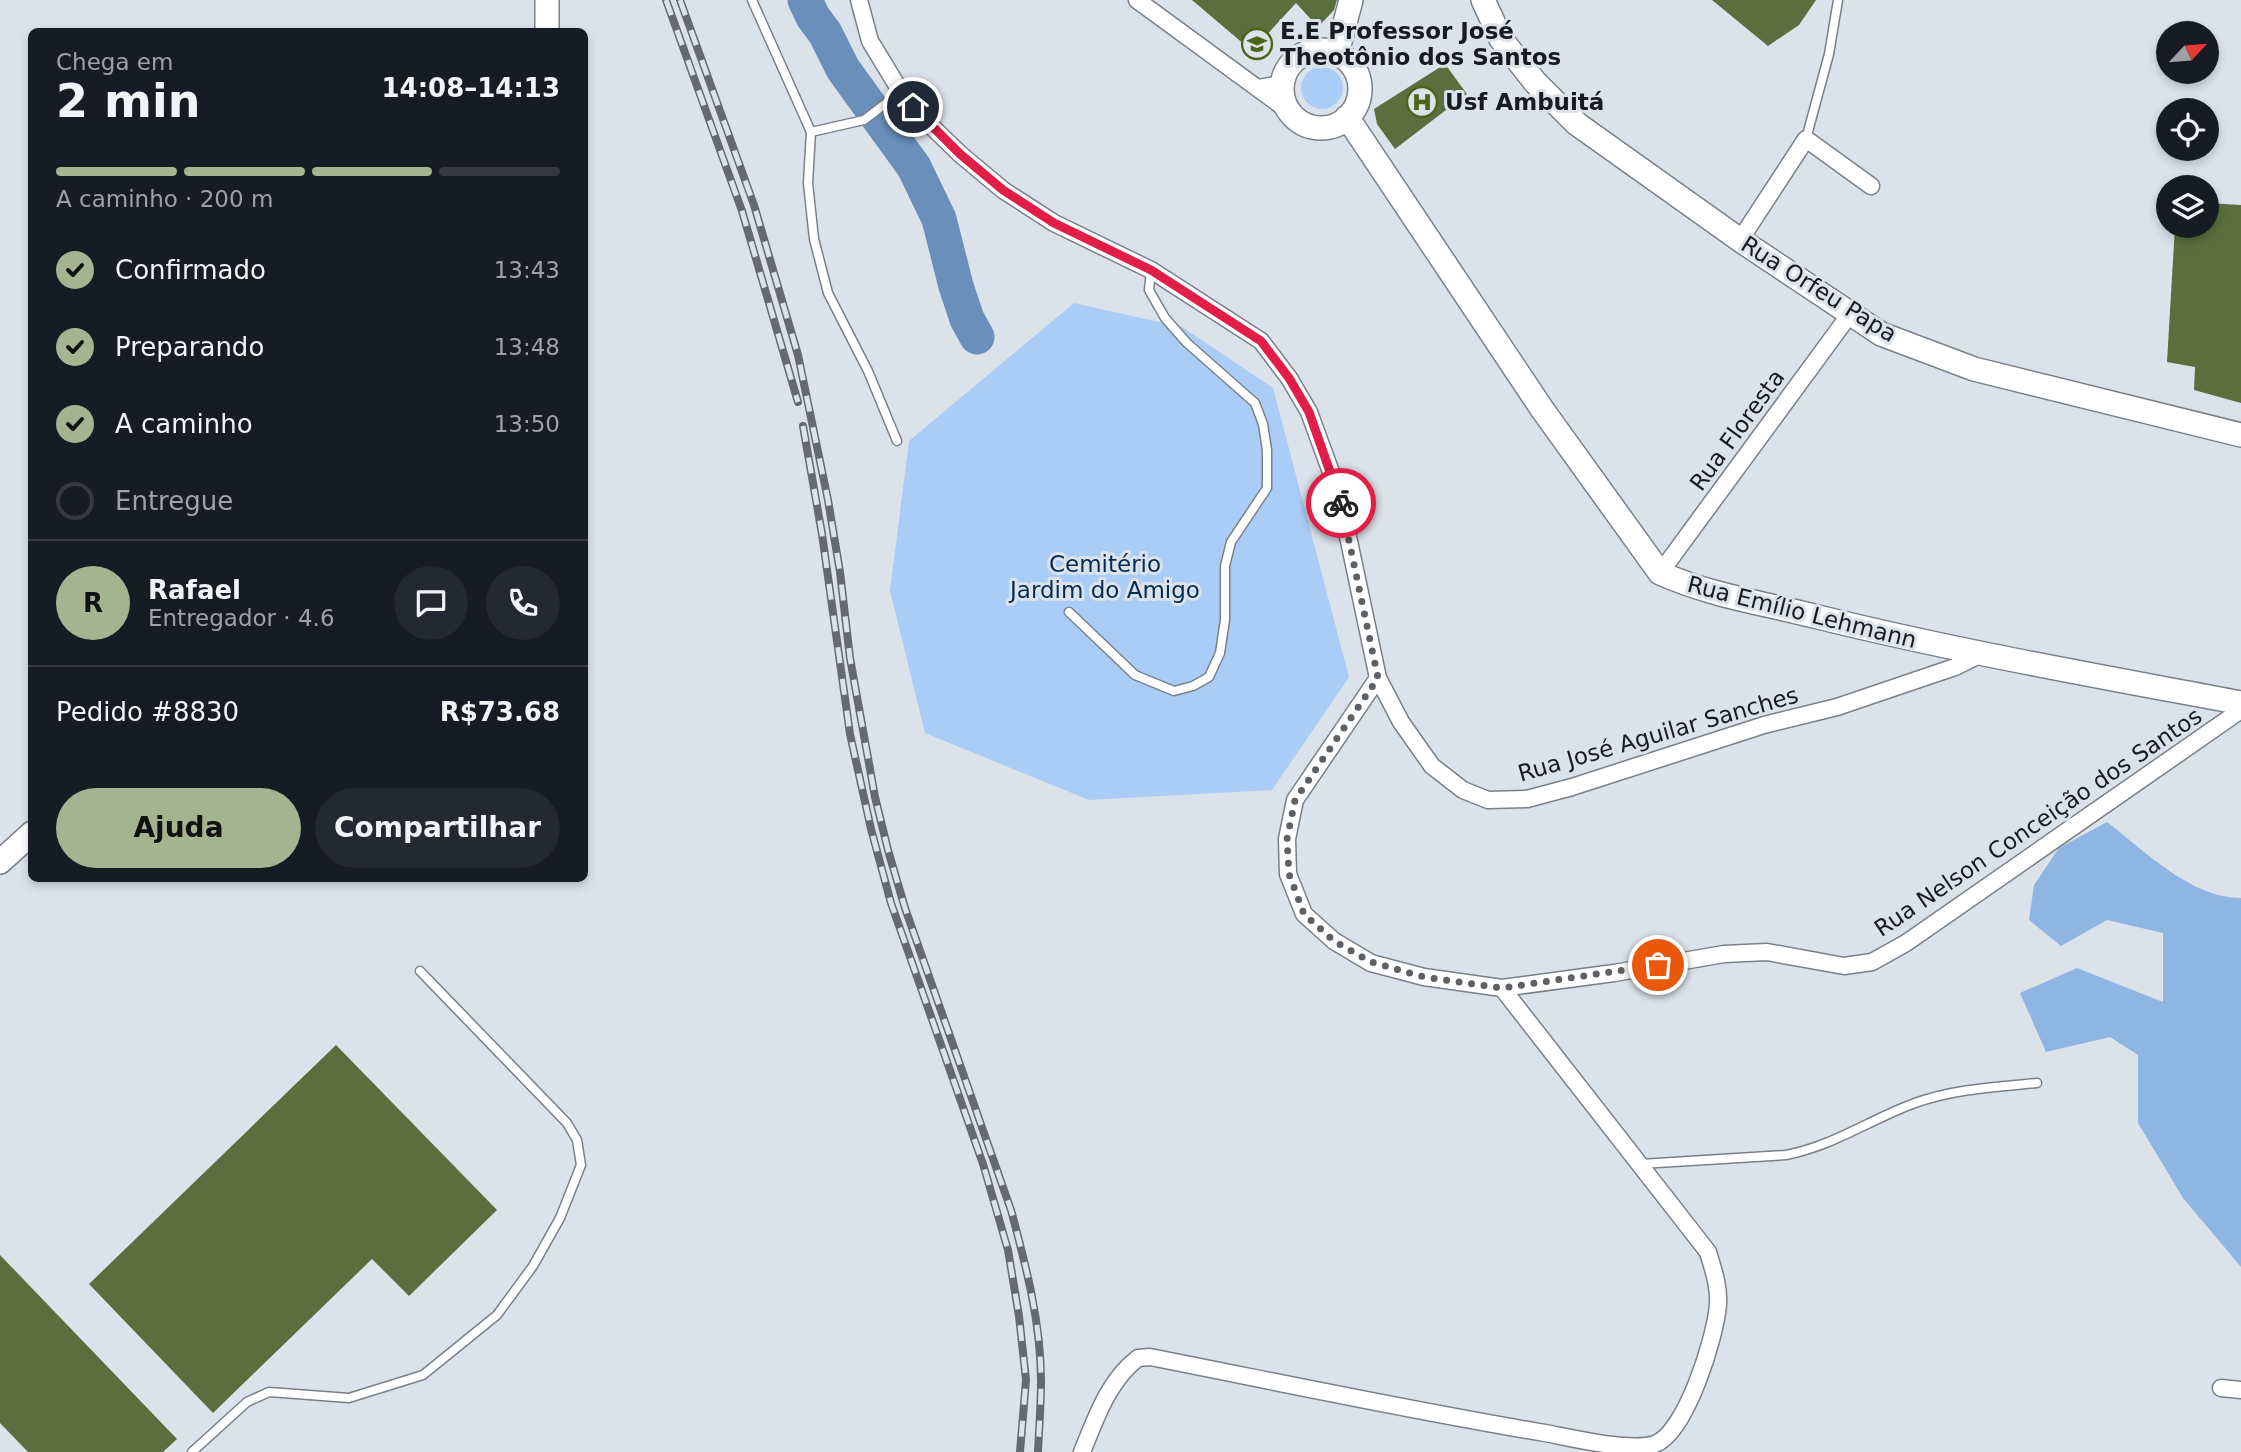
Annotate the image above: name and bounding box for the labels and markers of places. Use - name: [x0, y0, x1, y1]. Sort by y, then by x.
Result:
- place label: E.E Professor José Theotônio dos Santos: [1280, 18, 1561, 70]
- school or university icon: E.E Professor José Theotônio dos Santos: [1240, 27, 1274, 61]
- pin: [883, 77, 943, 137]
- hospital icon: Usf Ambuitá: [1405, 85, 1439, 119]
- place label: Usf Ambuitá: [1445, 89, 1604, 115]
- pin: [1628, 935, 1688, 995]

